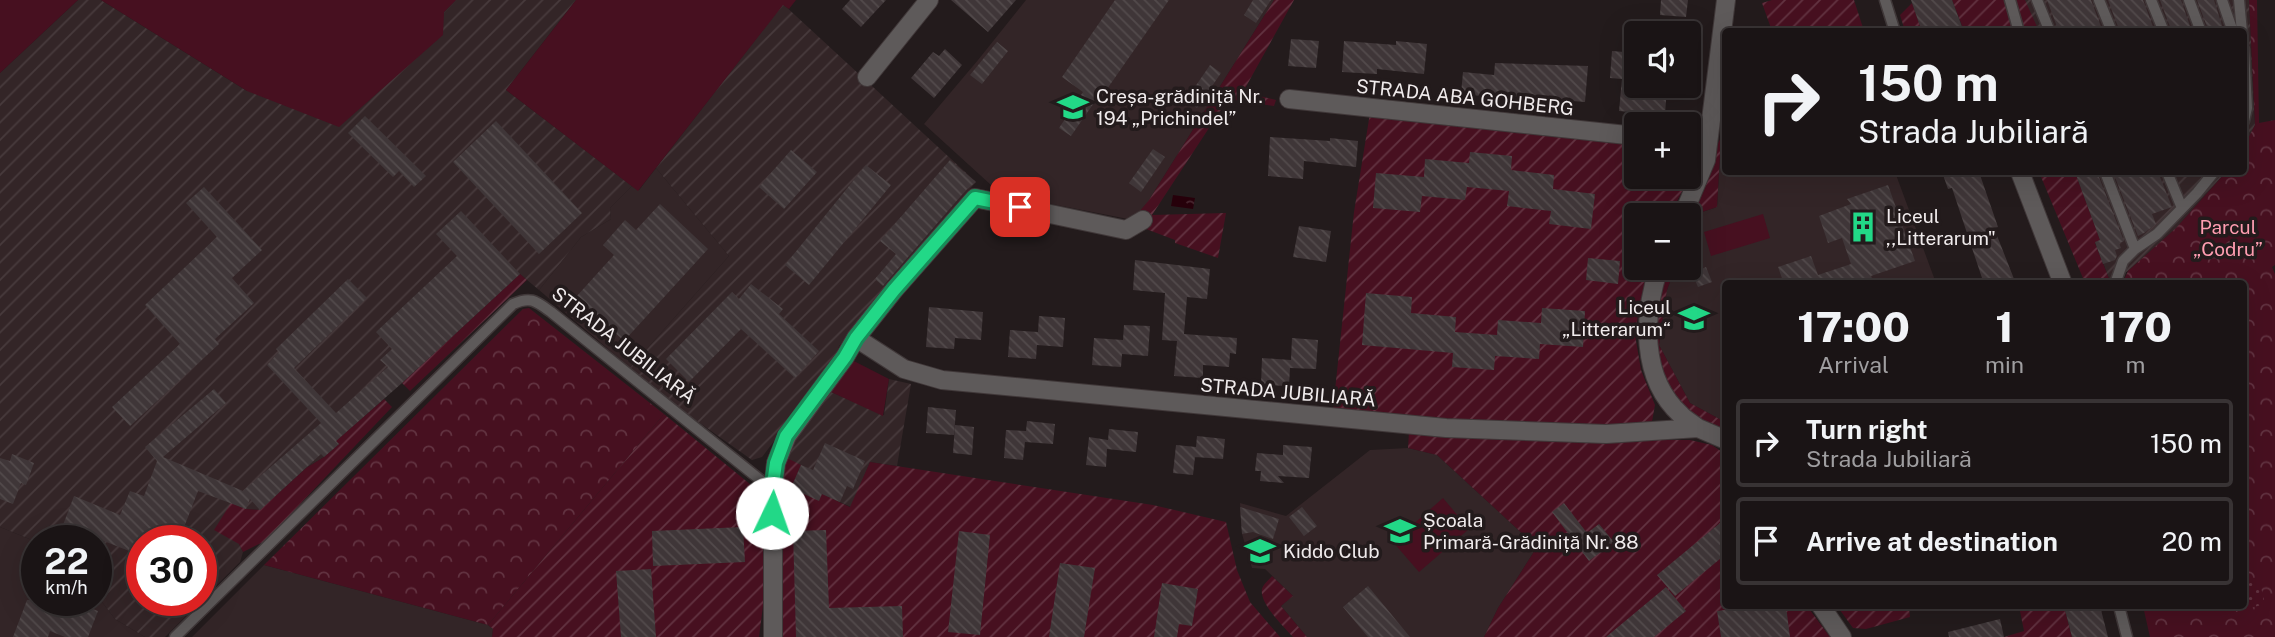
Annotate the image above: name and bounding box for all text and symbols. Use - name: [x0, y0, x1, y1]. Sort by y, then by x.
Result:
- map controls: [1624, 21, 1701, 280]
- button: sound: [1624, 21, 1701, 98]
- text: 150 m: [1858, 54, 1999, 112]
- icon: right: [1743, 56, 1834, 147]
- street label: STRADA ABA GOHBERG: [1355, 75, 1575, 119]
- place label: Creșa-grădiniță Nr. 194 „Prichindel”: [1096, 85, 1263, 129]
- school or university icon: Creșa-grădiniță Nr. 194 „Prichindel”: [1056, 90, 1090, 124]
- button: +: [1624, 112, 1701, 189]
- text: Strada Jubiliară: [1858, 113, 2089, 150]
- pin: [990, 177, 1050, 237]
- icon: arrive: [1001, 188, 1039, 226]
- button: −: [1624, 203, 1701, 280]
- place label: Liceul ,,Litterarum": [1886, 205, 1996, 249]
- building icon: Liceul ,,Litterarum": [1846, 210, 1880, 244]
- park label: Parcul „Codru”: [2193, 216, 2263, 260]
- street label: STRADA JUBILIARĂ: [548, 282, 700, 408]
- place label: Liceul „Litterarum“: [1562, 296, 1671, 340]
- school or university icon: Liceul „Litterarum“: [1677, 301, 1711, 335]
- text: 17:00: [1797, 302, 1910, 351]
- text: 1: [1995, 302, 2014, 351]
- text: 170: [2099, 302, 2172, 351]
- text: Arrival: [1818, 351, 1889, 378]
- text: min: [1985, 351, 2024, 378]
- text: m: [2126, 351, 2145, 378]
- street label: STRADA JUBILIARĂ: [1199, 373, 1377, 411]
- text: Turn right: [1806, 414, 1928, 445]
- icon: right: [1747, 424, 1785, 462]
- text: 150 m: [2150, 428, 2222, 459]
- text: Strada Jubiliară: [1806, 445, 1972, 472]
- position arrow: [735, 476, 809, 550]
- place label: Școala Primară-Grădiniță Nr. 88: [1423, 509, 1639, 553]
- school or university icon: Școala Primară-Grădiniță Nr. 88: [1383, 514, 1417, 548]
- icon: arrive: [1747, 522, 1785, 560]
- speed limit sign: 30: [126, 525, 217, 616]
- text: Arrive at destination: [1806, 526, 2058, 557]
- text: 20 m: [2162, 526, 2222, 557]
- school or university icon: Kiddo Club: [1243, 534, 1277, 568]
- place label: Kiddo Club: [1283, 540, 1380, 562]
- text: 22: [44, 541, 89, 582]
- text: km/h: [45, 577, 88, 598]

